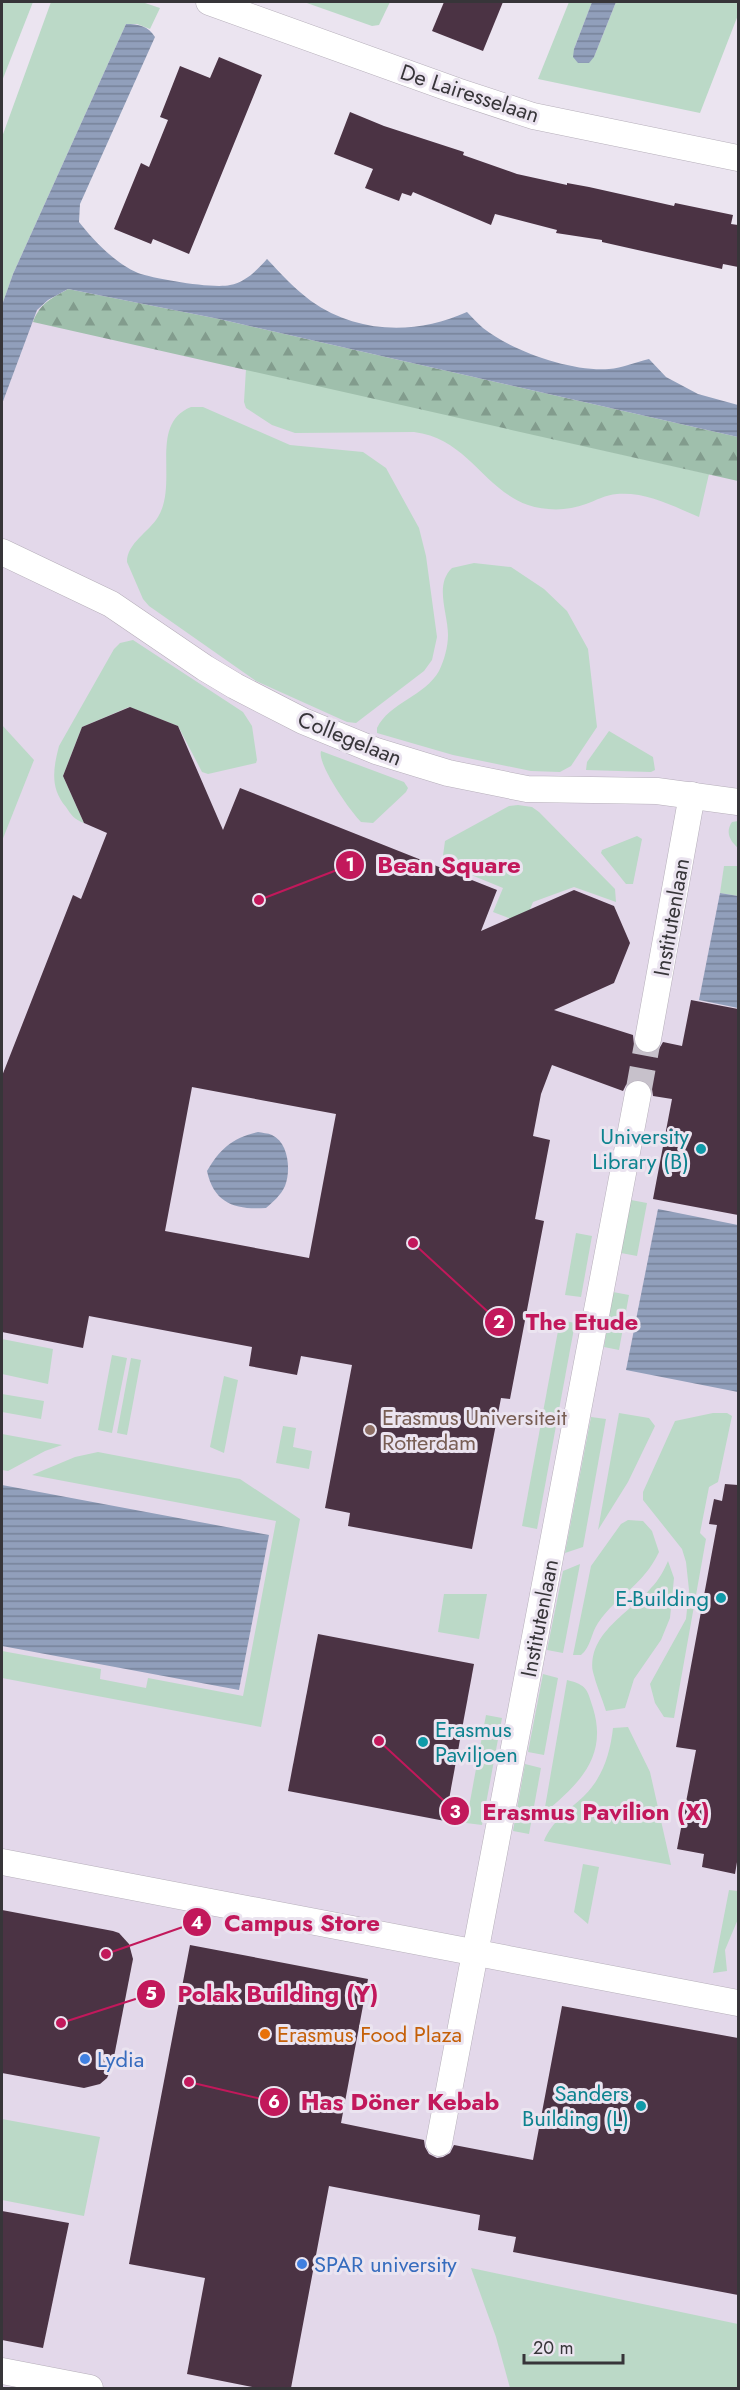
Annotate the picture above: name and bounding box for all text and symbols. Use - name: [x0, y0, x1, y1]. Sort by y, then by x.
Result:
- street label: De Lairesselaan: [396, 55, 544, 131]
- street label: Collegelaan: [293, 703, 407, 773]
- callout: Bean Square: [335, 844, 533, 886]
- text: Bean Square: [377, 847, 521, 882]
- text: 1: [345, 852, 355, 878]
- street label: Institutenlaan: [645, 855, 697, 979]
- place label: University Library (B): [592, 1120, 689, 1177]
- marker: University Library (B): [694, 1142, 708, 1156]
- callout: The Etude: [484, 1301, 650, 1343]
- text: The Etude: [526, 1304, 638, 1339]
- text: 2: [493, 1309, 505, 1335]
- place label: Erasmus Universiteit Rotterdam: [382, 1401, 567, 1458]
- marker: Erasmus Universiteit Rotterdam: [363, 1423, 377, 1437]
- street label: Institutenlaan: [512, 1556, 566, 1680]
- place label: E-Building: [615, 1582, 709, 1614]
- marker: E-Building: [714, 1591, 728, 1605]
- place label: Erasmus Paviljoen: [435, 1713, 518, 1770]
- marker: Erasmus Paviljoen: [416, 1735, 430, 1749]
- callout: Erasmus Pavilion (X): [440, 1790, 722, 1832]
- text: Erasmus Pavilion (X): [482, 1794, 710, 1829]
- text: 3: [449, 1799, 461, 1825]
- callout: Campus Store: [182, 1901, 392, 1943]
- text: Campus Store: [224, 1905, 380, 1940]
- text: 4: [191, 1910, 203, 1936]
- callout: Polak Building (Y): [136, 1973, 391, 2015]
- text: Polak Building (Y): [178, 1976, 378, 2011]
- text: 5: [145, 1981, 157, 2007]
- place label: Erasmus Food Plaza: [277, 2018, 462, 2050]
- marker: Erasmus Food Plaza: [258, 2027, 272, 2041]
- place label: Lydia: [97, 2043, 144, 2075]
- marker: Lydia: [78, 2052, 92, 2066]
- place label: Sanders Building (L): [522, 2077, 629, 2134]
- callout: Has Döner Kebab: [259, 2081, 512, 2123]
- text: Has Döner Kebab: [301, 2084, 500, 2119]
- text: 6: [268, 2089, 280, 2115]
- marker: Sanders Building (L): [634, 2099, 648, 2113]
- place label: SPAR university: [314, 2248, 457, 2280]
- marker: SPAR university: [295, 2257, 309, 2271]
- scale bar: [524, 2327, 623, 2365]
- text: 20 m: [533, 2335, 573, 2361]

